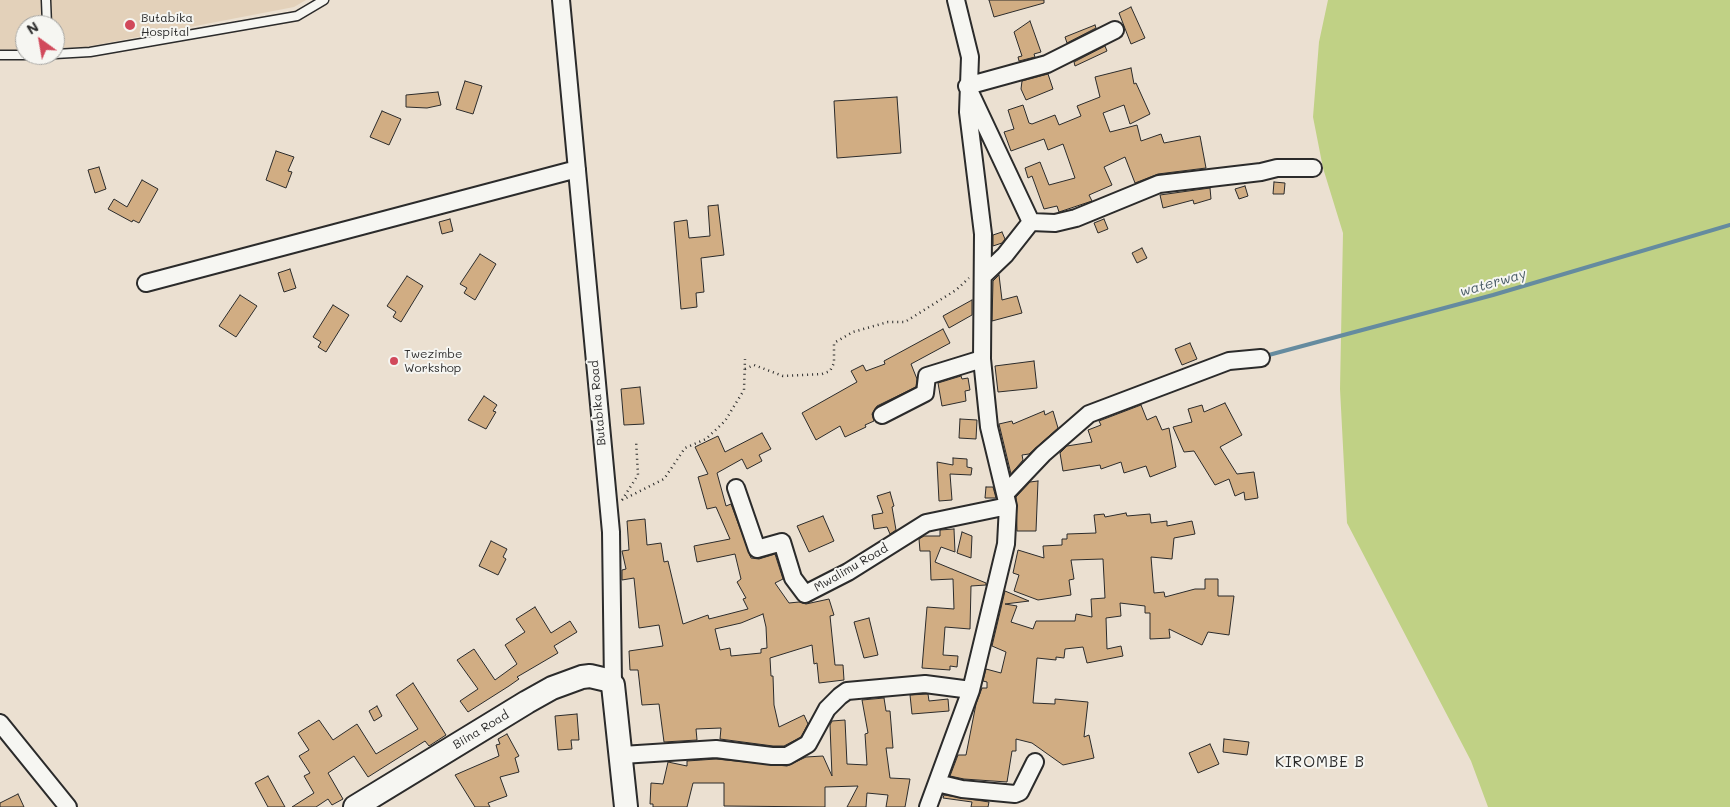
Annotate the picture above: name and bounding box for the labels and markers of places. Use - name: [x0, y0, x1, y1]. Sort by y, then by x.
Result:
- place label: Butabika Hospital: [141, 11, 193, 39]
- marker: Butabika Hospital: [123, 18, 137, 32]
- place label: Twezimbe Workshop: [404, 347, 462, 375]
- marker: Twezimbe Workshop: [388, 355, 400, 367]

